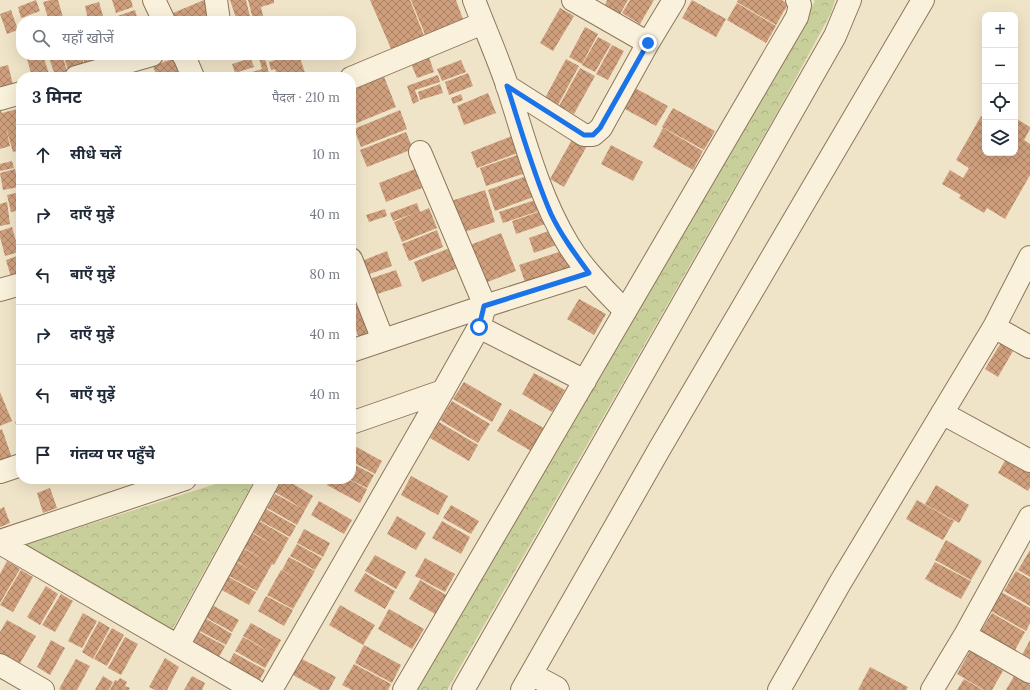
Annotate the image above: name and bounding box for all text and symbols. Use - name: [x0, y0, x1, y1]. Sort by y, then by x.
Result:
- map controls: [982, 12, 1018, 156]
- button: +: [982, 12, 1018, 48]
- search box: [16, 16, 356, 60]
- icon: search: [30, 27, 52, 49]
- text: यहाँ खोजें: [62, 28, 114, 47]
- route end: [639, 34, 657, 52]
- button: −: [982, 48, 1018, 84]
- button: locate: [982, 84, 1018, 120]
- text: 3 मिनट: [32, 86, 82, 108]
- text: पैदल · 210 m: [272, 89, 340, 106]
- button: layers: [982, 120, 1018, 156]
- icon: ahead: [32, 144, 54, 166]
- text: सीधे चलें: [70, 144, 121, 163]
- text: 10 m: [312, 146, 340, 163]
- icon: right: [32, 204, 54, 226]
- text: दाएँ मुड़ें: [70, 204, 114, 223]
- text: 40 m: [310, 206, 340, 223]
- icon: left: [32, 264, 54, 286]
- text: बाएँ मुड़ें: [70, 264, 115, 283]
- text: 80 m: [310, 266, 340, 283]
- route start: [470, 318, 488, 336]
- icon: right: [32, 324, 54, 346]
- text: दाएँ मुड़ें: [70, 324, 114, 343]
- text: 40 m: [310, 326, 340, 343]
- icon: left: [32, 384, 54, 406]
- text: बाएँ मुड़ें: [70, 384, 115, 403]
- text: 40 m: [310, 386, 340, 403]
- icon: arrive: [32, 444, 54, 466]
- text: गंतव्य पर पहुँचे: [70, 444, 155, 463]

